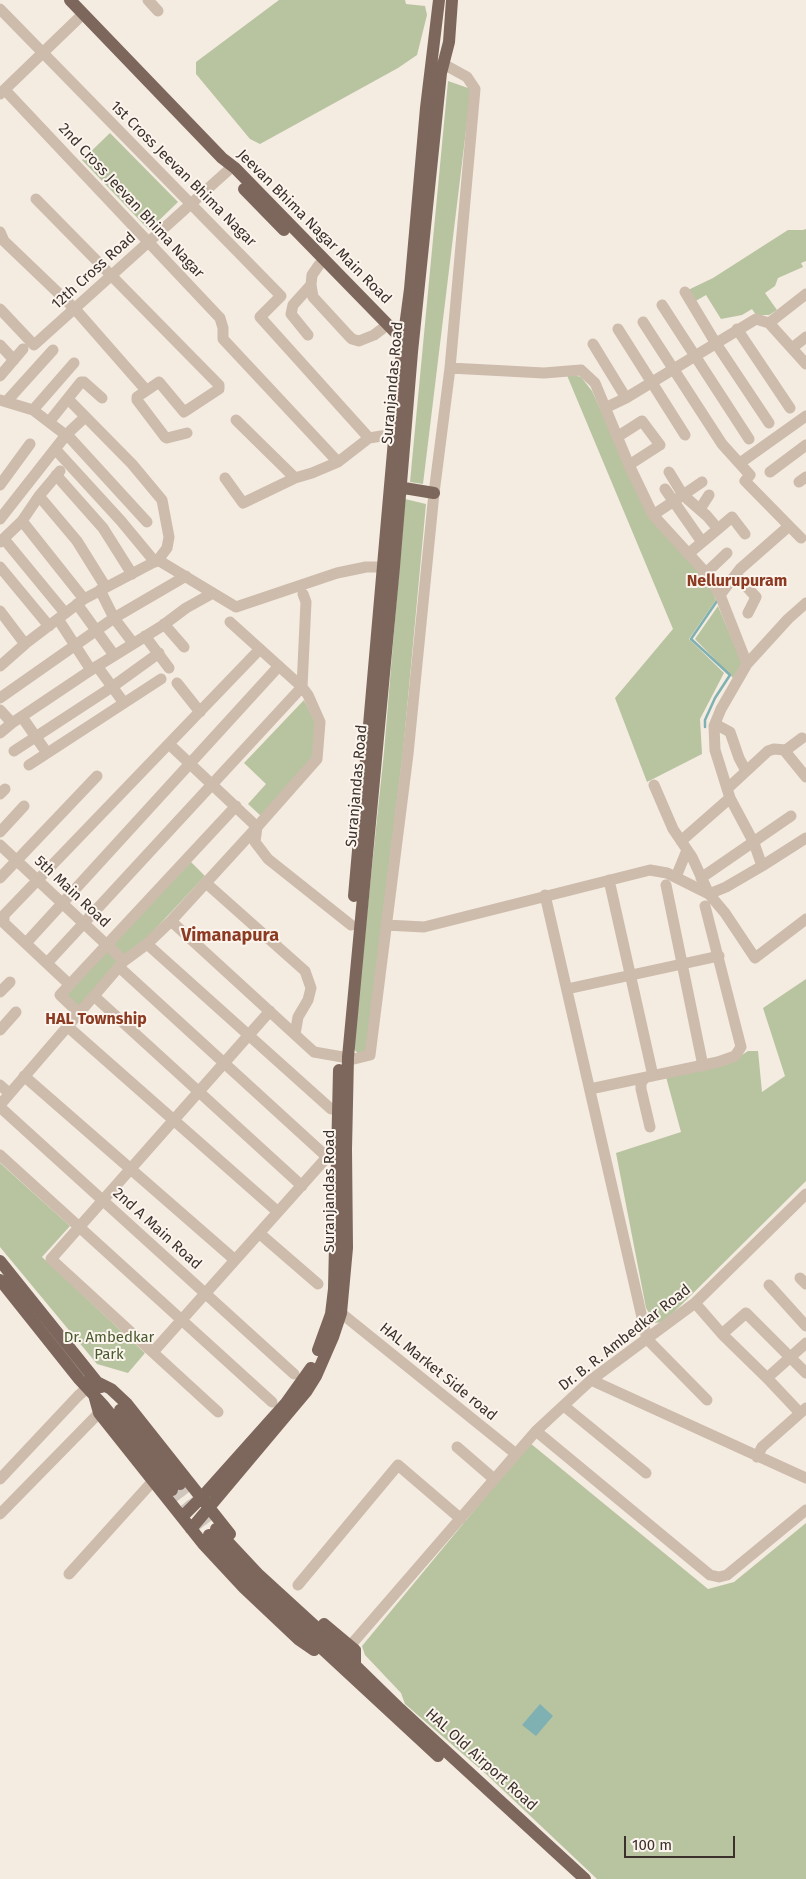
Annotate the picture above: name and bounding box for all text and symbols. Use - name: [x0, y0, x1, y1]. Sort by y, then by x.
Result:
- street label: 1st Cross Jeevan Bhima Nagar: [106, 97, 260, 251]
- street label: 2nd Cross Jeevan Bhima Nagar: [54, 120, 208, 282]
- street label: Jeevan Bhima Nagar Main Road: [233, 146, 395, 308]
- street label: 12th Cross Road: [48, 229, 140, 313]
- street label: Suranjandas Road: [379, 321, 407, 445]
- district label: Nellurupuram: [687, 572, 787, 592]
- street label: Suranjandas Road: [343, 724, 371, 848]
- street label: 5th Main Road: [30, 852, 114, 932]
- district label: Vimanapura: [181, 925, 279, 947]
- district label: HAL Township: [45, 1010, 147, 1030]
- street label: Suranjandas Road: [321, 1130, 339, 1252]
- street label: 2nd A Main Road: [109, 1184, 205, 1274]
- street label: Dr. B. R. Ambedkar Road: [555, 1281, 695, 1395]
- street label: HAL Market Side road: [376, 1319, 500, 1425]
- park label: Dr. Ambedkar Park: [64, 1329, 154, 1364]
- street label: HAL Old Airport Road: [421, 1705, 541, 1815]
- scale bar: [626, 1826, 737, 1858]
- text: 100 m: [632, 1836, 672, 1854]

